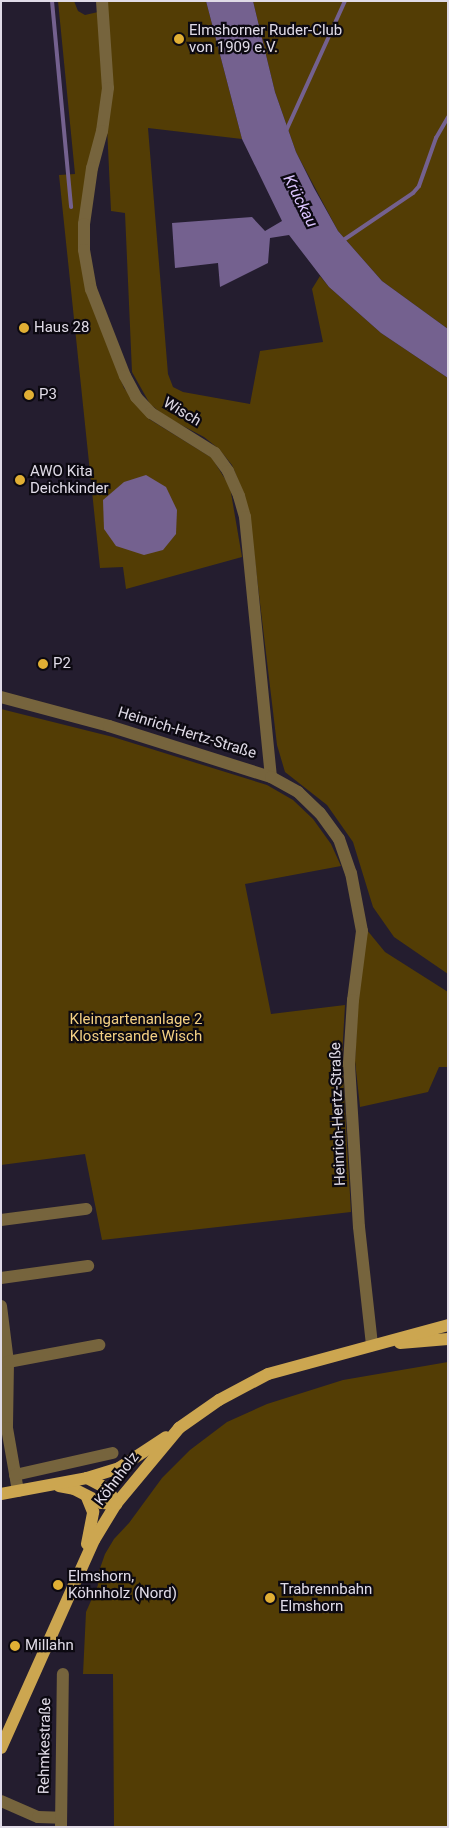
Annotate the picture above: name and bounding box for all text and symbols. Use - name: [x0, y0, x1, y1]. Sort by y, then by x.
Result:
- place label: Elmshorner Ruder-Club von 1909 e.V.: [189, 21, 342, 56]
- marker: Elmshorner Ruder-Club von 1909 e.V.: [173, 33, 185, 45]
- water label: Krückau: [279, 171, 321, 231]
- place label: Haus 28: [34, 319, 89, 337]
- marker: Haus 28: [18, 322, 30, 334]
- place label: P3: [39, 386, 57, 404]
- marker: P3: [23, 389, 35, 401]
- street label: Wisch: [160, 394, 204, 430]
- place label: AWO Kita Deichkinder: [30, 462, 109, 497]
- marker: AWO Kita Deichkinder: [14, 474, 26, 486]
- place label: P2: [53, 655, 71, 673]
- marker: P2: [37, 658, 49, 670]
- street label: Heinrich-Hertz-Straße: [116, 703, 258, 763]
- park label: Kleingartenanlage 2 Klostersande Wisch: [70, 1010, 202, 1045]
- street label: Heinrich-Hertz-Straße: [326, 1042, 350, 1186]
- street label: Köhnholz: [91, 1449, 143, 1509]
- place label: Elmshorn, Köhnholz (Nord): [68, 1567, 177, 1602]
- marker: Elmshorn, Köhnholz (Nord): [52, 1579, 64, 1591]
- place label: Trabrennbahn Elmshorn: [280, 1580, 372, 1615]
- marker: Trabrennbahn Elmshorn: [264, 1592, 276, 1604]
- place label: Millahn: [25, 1637, 74, 1655]
- marker: Millahn: [9, 1640, 21, 1652]
- street label: Rehmkestraße: [35, 1698, 55, 1794]

